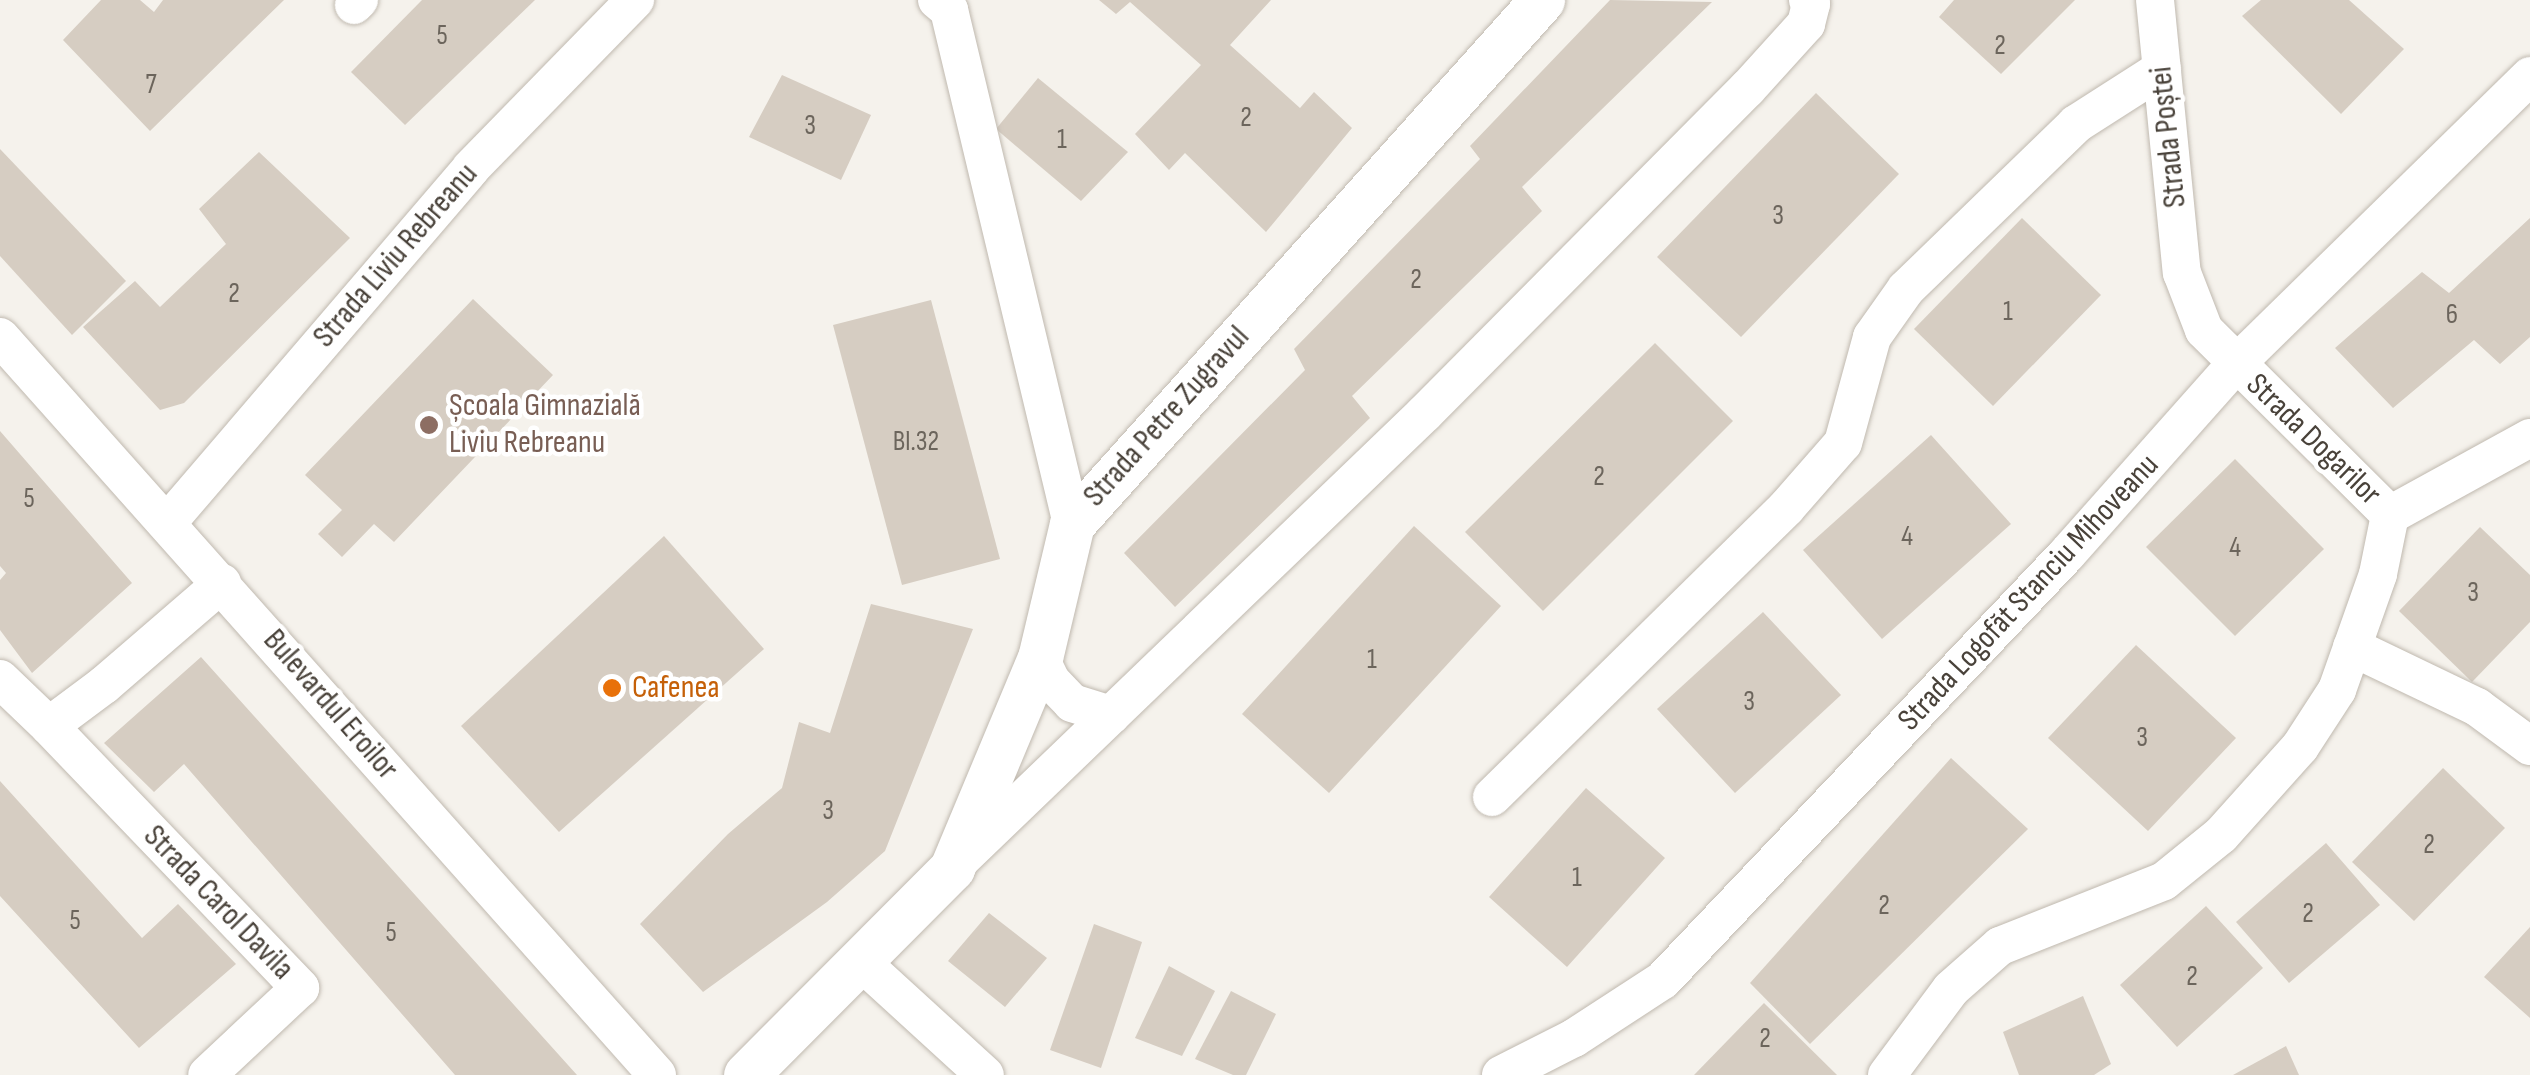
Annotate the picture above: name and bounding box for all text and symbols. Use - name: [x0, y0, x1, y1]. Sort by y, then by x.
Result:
- house number: 5: [436, 19, 448, 53]
- house number: 2: [1994, 29, 2006, 63]
- street label: Strada Poștei: [2142, 64, 2196, 210]
- house number: 7: [145, 68, 157, 102]
- house number: 2: [1240, 101, 1252, 135]
- house number: 3: [804, 109, 816, 143]
- house number: 1: [1057, 123, 1067, 157]
- street label: Strada Liviu Rebreanu: [306, 156, 486, 356]
- house number: 3: [1772, 199, 1784, 233]
- house number: 2: [1410, 263, 1422, 297]
- house number: 2: [228, 277, 240, 311]
- house number: 1: [2003, 295, 2013, 329]
- house number: 6: [2446, 298, 2458, 332]
- street label: Strada Petre Zugravul: [1076, 319, 1258, 515]
- street label: Strada Dogarilor: [2238, 366, 2388, 514]
- place label: Școala Gimnazială Liviu Rebreanu: [449, 388, 641, 463]
- marker: Școala Gimnazială Liviu Rebreanu: [418, 414, 440, 436]
- house number: Bl.32: [893, 425, 939, 459]
- street label: Strada Logofăt Stanciu Mihoveanu: [1891, 447, 2167, 739]
- house number: 2: [1593, 460, 1605, 494]
- house number: 5: [23, 482, 35, 516]
- house number: 4: [1901, 520, 1913, 554]
- house number: 4: [2229, 531, 2241, 565]
- house number: 3: [2467, 576, 2479, 610]
- street label: Bulevardul Eroilor: [254, 622, 406, 788]
- house number: 1: [1367, 643, 1377, 677]
- place label: Cafenea: [632, 669, 720, 707]
- marker: Cafenea: [601, 677, 623, 699]
- house number: 3: [1743, 685, 1755, 719]
- house number: 3: [2136, 721, 2148, 755]
- house number: 3: [822, 794, 834, 828]
- street label: Strada Carol Davila: [135, 818, 301, 988]
- house number: 2: [2423, 828, 2435, 862]
- house number: 1: [1572, 861, 1582, 895]
- house number: 2: [1878, 889, 1890, 923]
- house number: 2: [2302, 897, 2314, 931]
- house number: 5: [69, 904, 81, 938]
- house number: 5: [385, 916, 397, 950]
- house number: 2: [2186, 960, 2198, 994]
- house number: 2: [1759, 1022, 1771, 1056]

